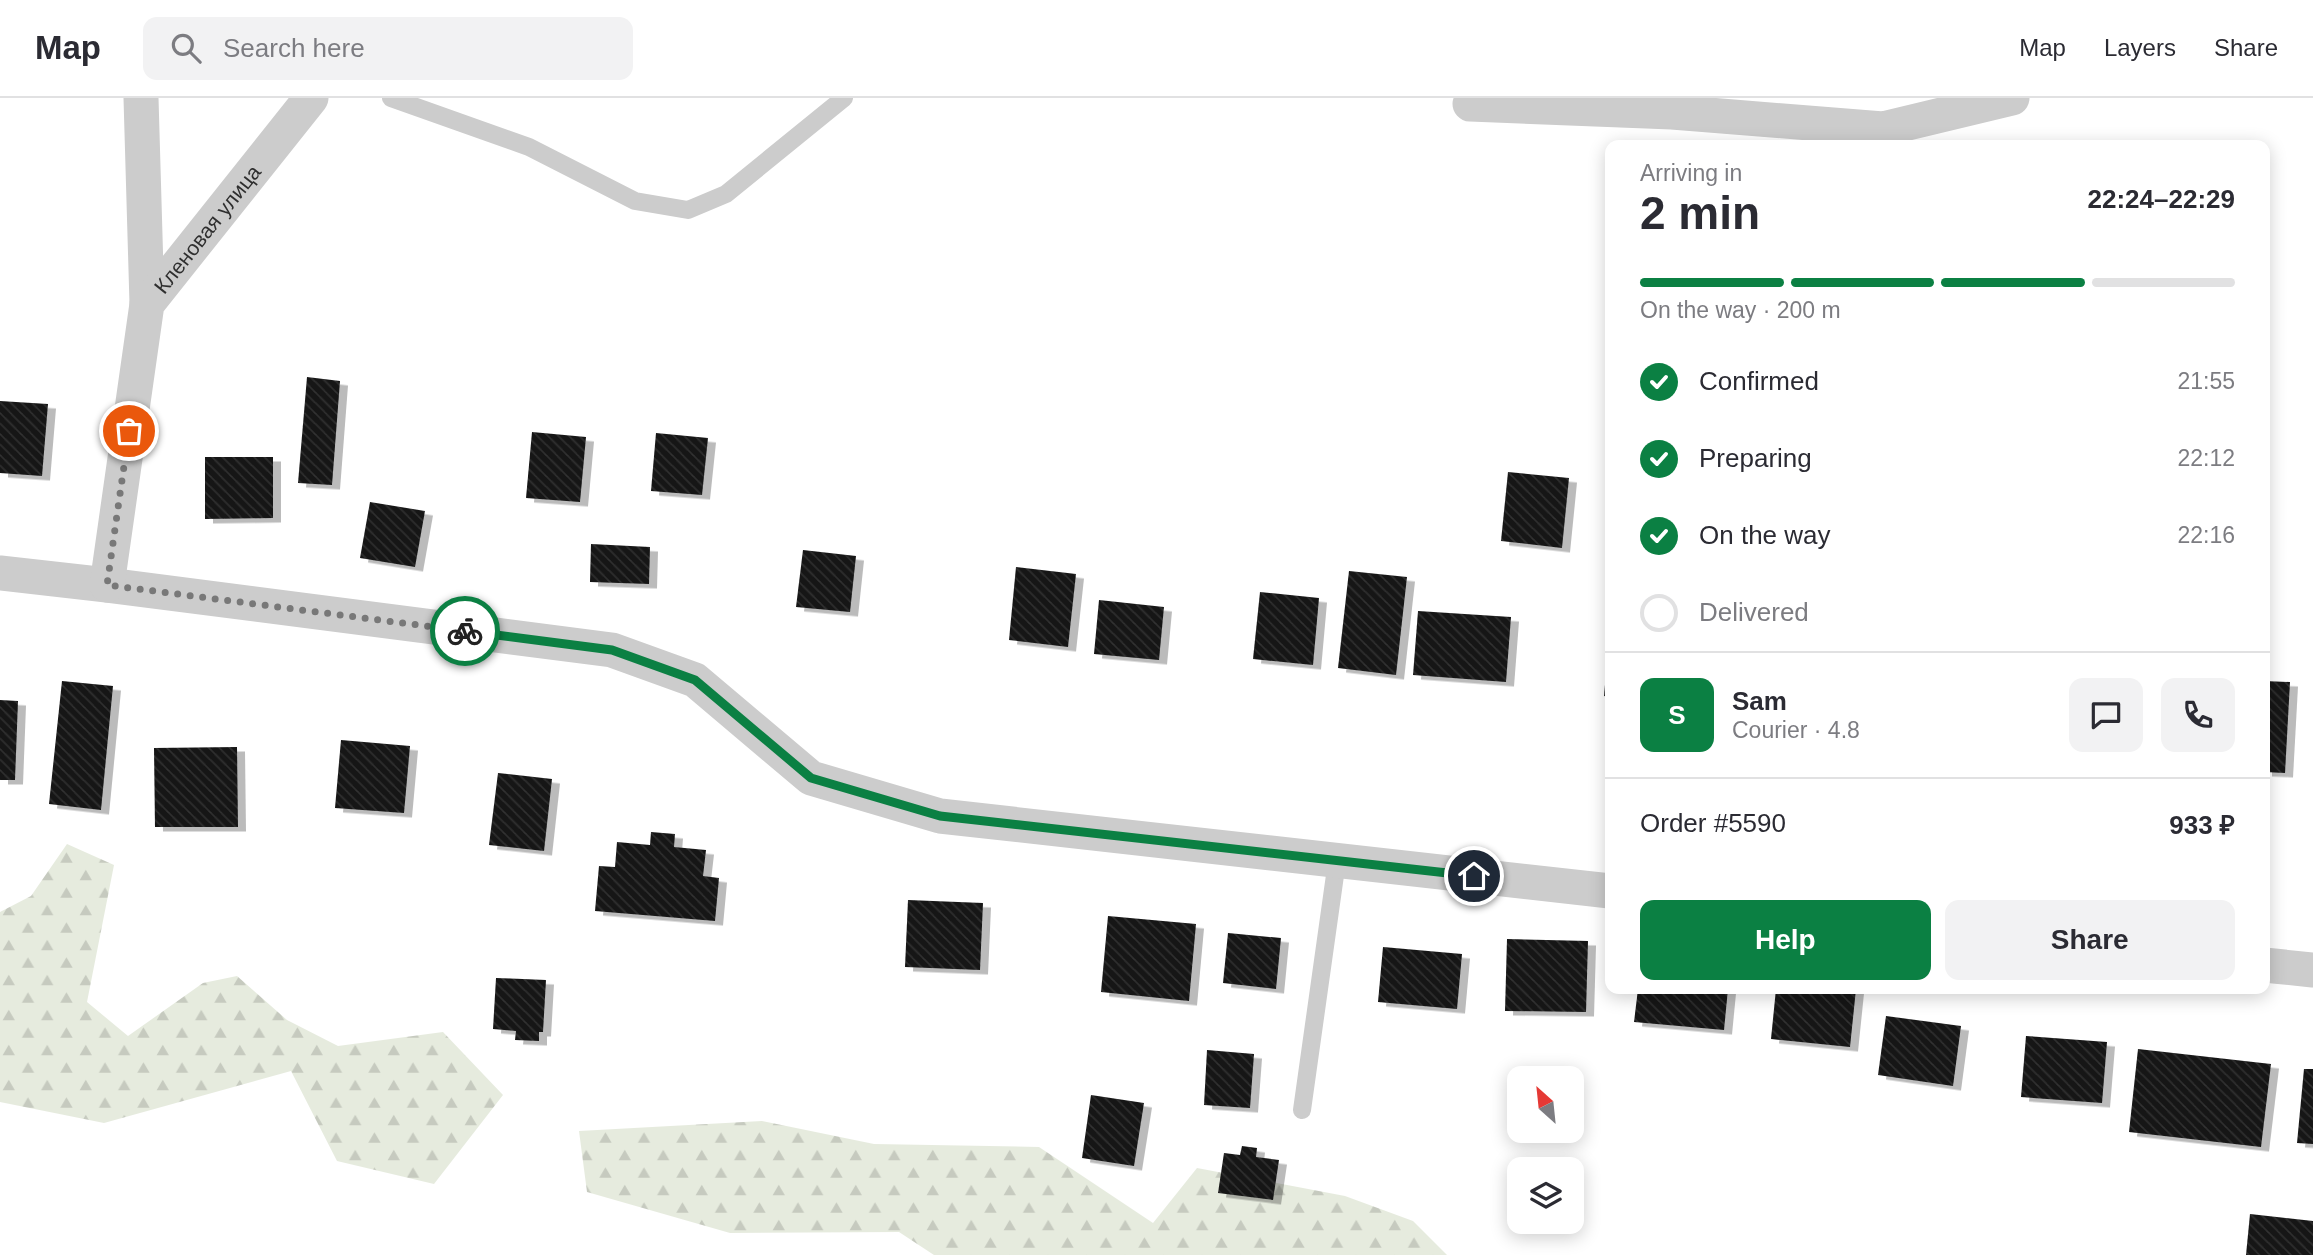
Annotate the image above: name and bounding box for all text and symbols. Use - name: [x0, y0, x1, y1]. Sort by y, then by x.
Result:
- search box: [143, 17, 633, 80]
- text: Map: [35, 29, 101, 66]
- icon: search: [167, 29, 205, 67]
- text: Search here: [223, 33, 365, 63]
- text: Map: [2019, 34, 2066, 61]
- text: Layers: [2104, 34, 2176, 61]
- text: Share: [2214, 34, 2278, 61]
- street label: Кленовая улица: [149, 160, 265, 297]
- text: Arriving in: [1640, 160, 1742, 186]
- text: 22:24–22:29: [2088, 184, 2235, 214]
- text: 2 min: [1640, 187, 1760, 239]
- text: On the way · 200 m: [1640, 297, 1841, 323]
- icon: check: [1640, 363, 1678, 401]
- text: Confirmed: [1699, 366, 1819, 396]
- text: 21:55: [2177, 368, 2235, 394]
- pin: [99, 401, 159, 461]
- icon: bag: [110, 412, 148, 450]
- icon: check: [1640, 440, 1678, 478]
- text: Preparing: [1699, 443, 1812, 473]
- text: 22:12: [2177, 445, 2235, 471]
- icon: check: [1640, 517, 1678, 555]
- text: On the way: [1699, 520, 1831, 550]
- text: 22:16: [2177, 522, 2235, 548]
- courier: [430, 596, 500, 666]
- text: Delivered: [1699, 597, 1809, 627]
- icon: bike: [446, 612, 484, 650]
- button: chat: [2069, 678, 2143, 752]
- button: phone: [2161, 678, 2235, 752]
- text: Sam: [1732, 686, 1787, 716]
- text: S: [1668, 700, 1686, 730]
- text: Courier · 4.8: [1732, 717, 1860, 743]
- text: Order #5590: [1640, 808, 1786, 838]
- text: 933 ₽: [2169, 810, 2235, 840]
- pin: [1444, 846, 1504, 906]
- icon: home: [1455, 857, 1493, 895]
- button: Help: [1640, 900, 1931, 980]
- button: Share: [1945, 900, 2235, 980]
- north arrow: [1507, 1066, 1584, 1143]
- map controls: [1507, 1066, 1584, 1234]
- button: layers: [1507, 1157, 1584, 1234]

